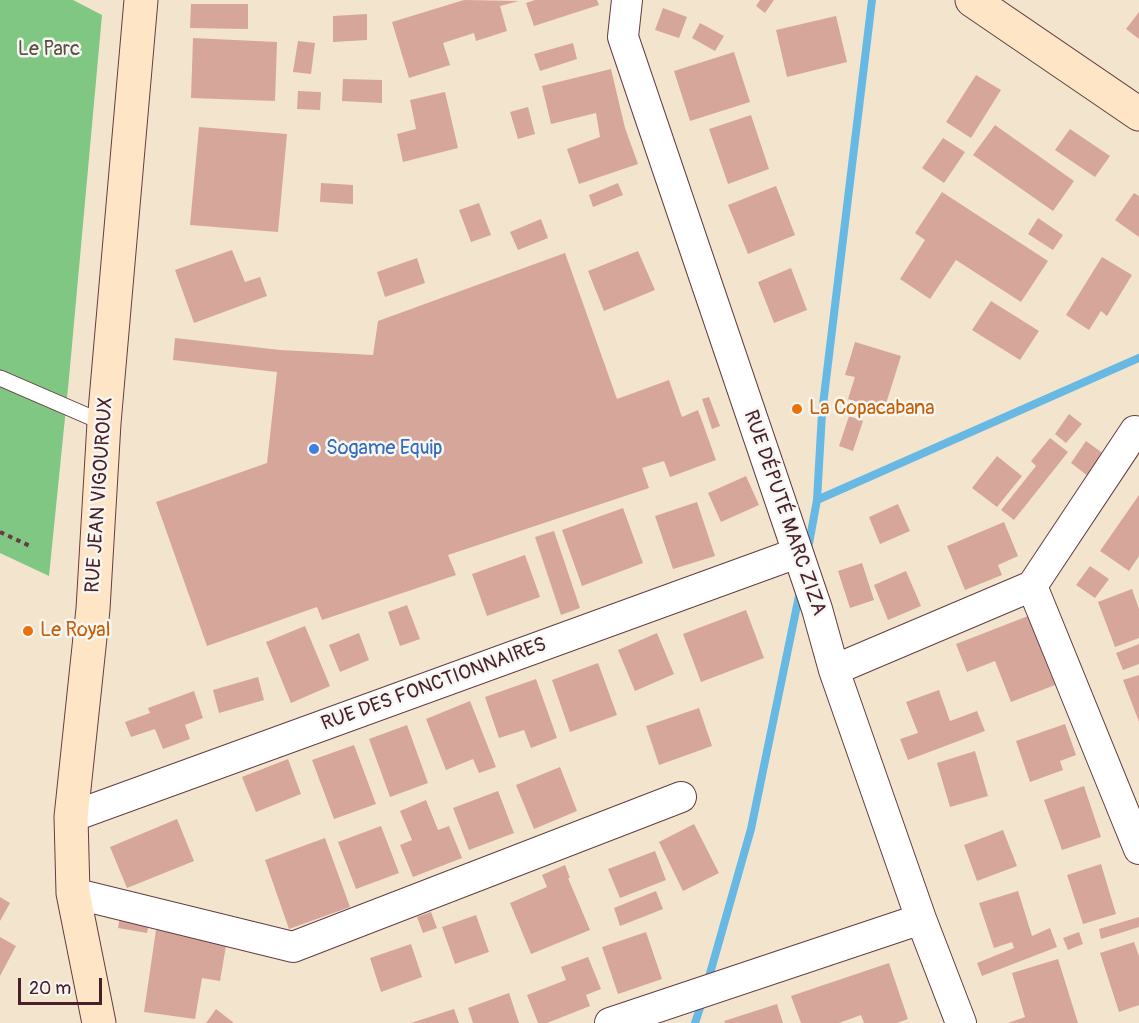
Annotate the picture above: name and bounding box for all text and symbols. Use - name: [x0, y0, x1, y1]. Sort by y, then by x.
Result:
- park label: Le Parc: [18, 38, 80, 62]
- street label: RUE JEAN VIGOUROUX: [81, 396, 119, 594]
- place label: La Copacabana: [809, 397, 935, 421]
- marker: La Copacabana: [790, 402, 804, 416]
- street label: RUE DÉPUTÉ MARC ZIZA: [738, 407, 830, 619]
- place label: Sogame Equip: [326, 437, 443, 461]
- marker: Sogame Equip: [307, 442, 321, 456]
- place label: Le Royal: [40, 619, 110, 643]
- marker: Le Royal: [21, 624, 35, 638]
- street label: RUE DES FONCTIONNAIRES: [318, 633, 550, 737]
- scale bar: [21, 966, 105, 1004]
- text: 20 m: [29, 977, 71, 1000]

